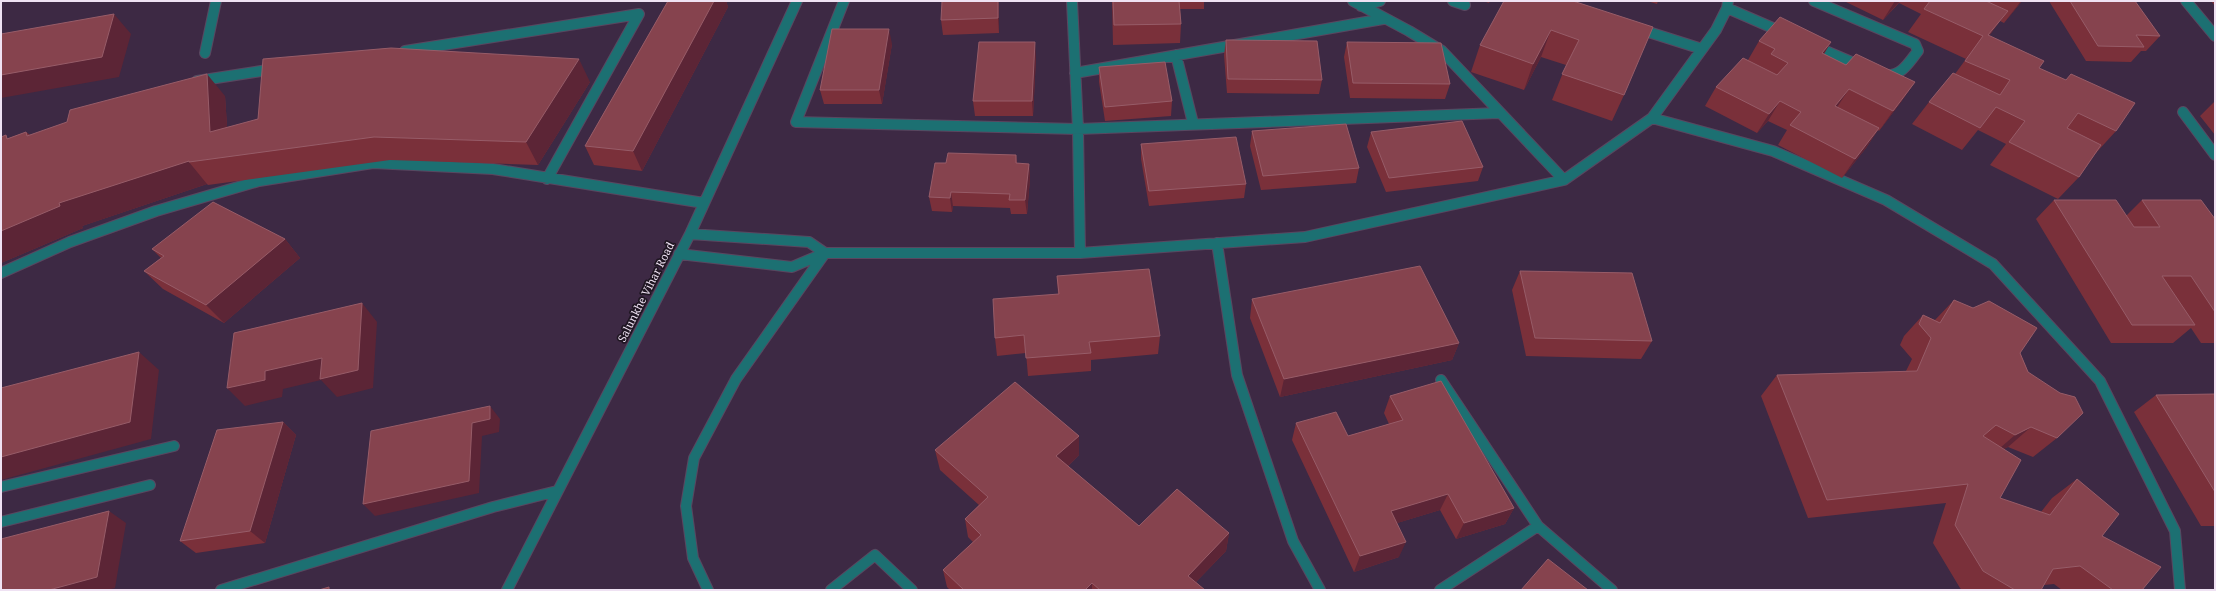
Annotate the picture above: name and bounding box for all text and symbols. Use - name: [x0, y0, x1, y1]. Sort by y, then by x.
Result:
- street label: Salunkhe Vihar Road: [614, 239, 677, 344]

